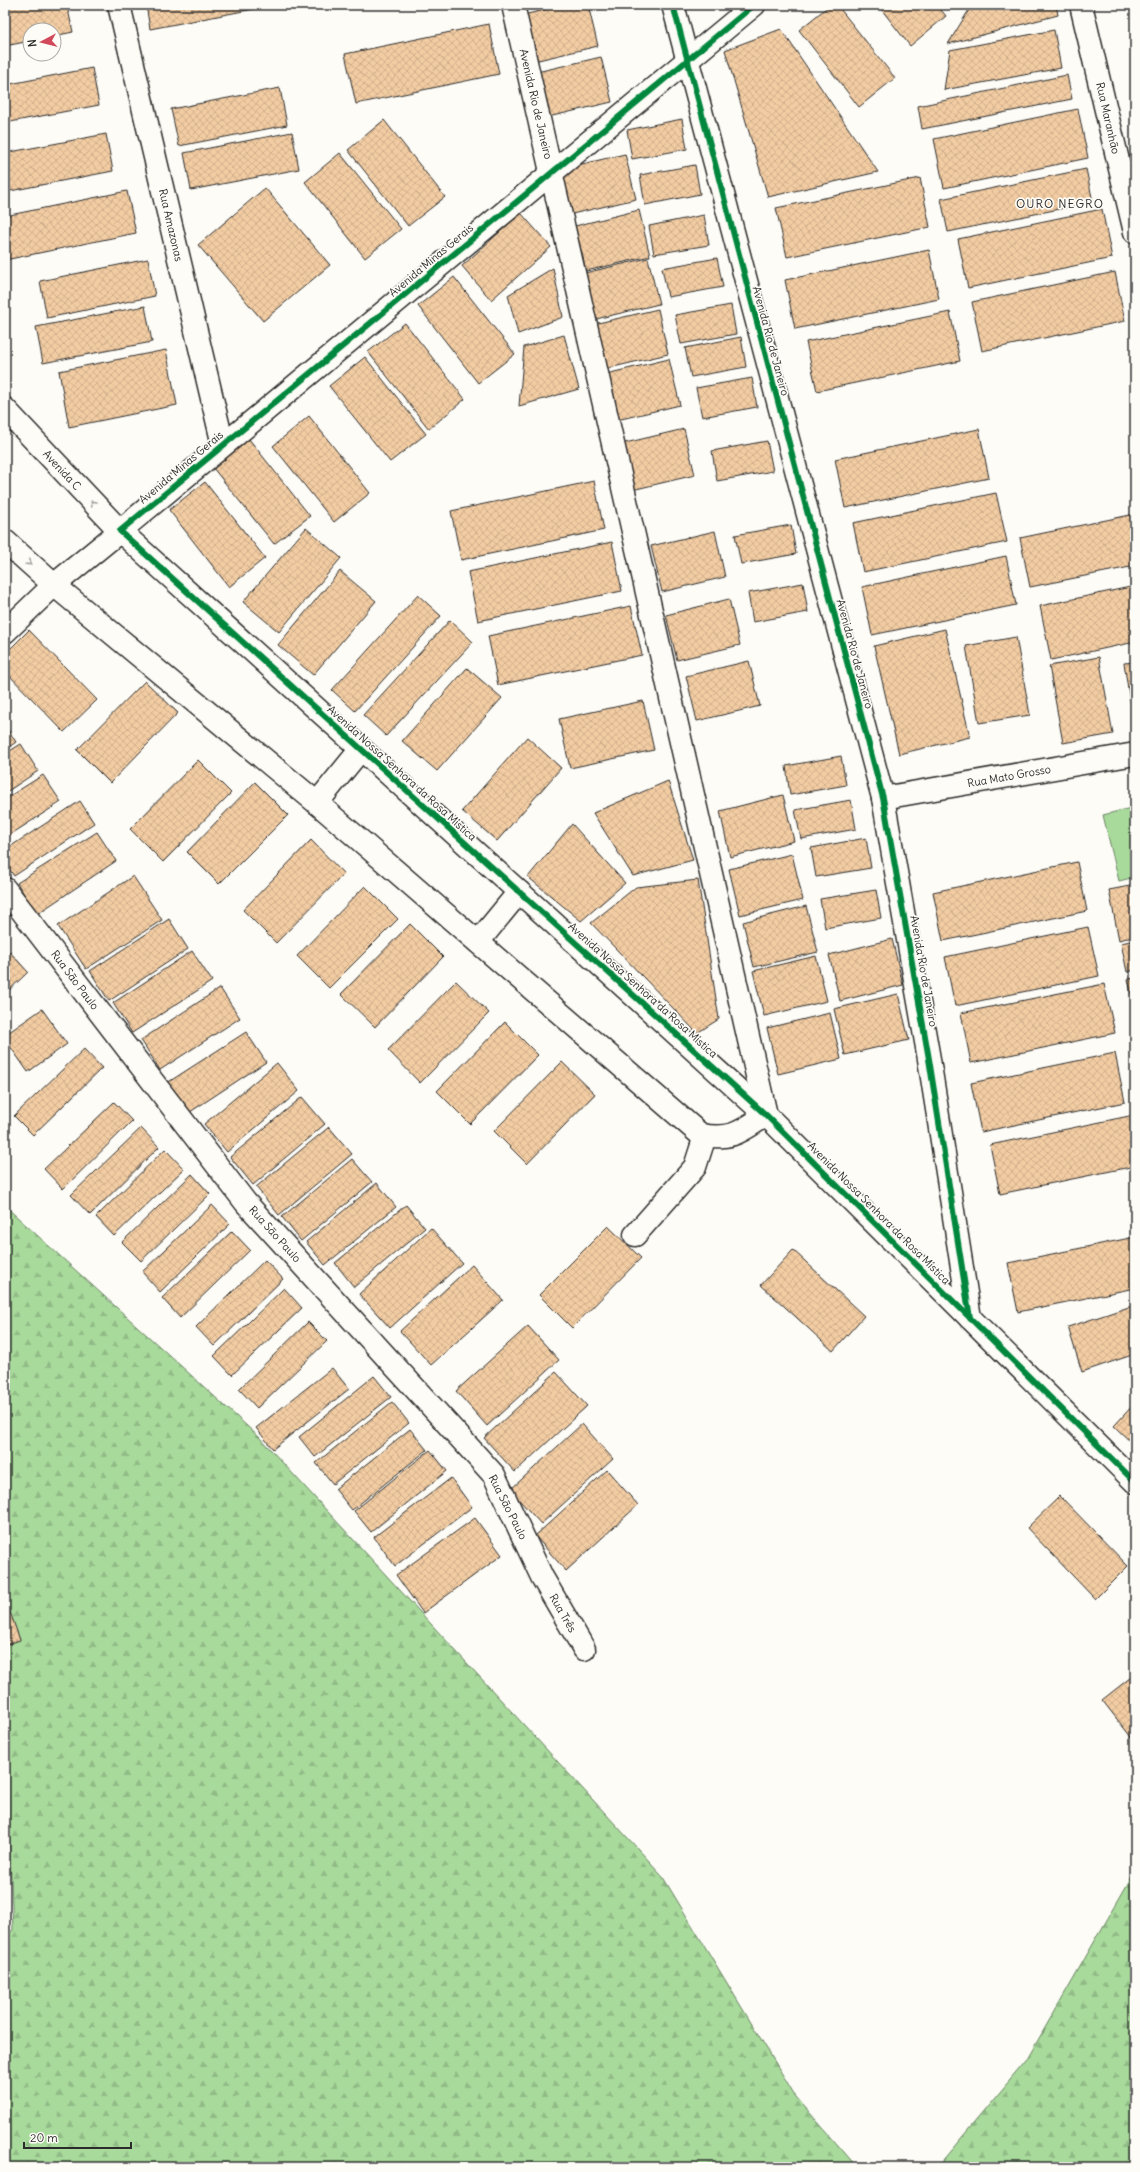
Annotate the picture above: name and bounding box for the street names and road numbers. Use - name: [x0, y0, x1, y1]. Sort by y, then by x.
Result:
- street label: Avenida Rio de Janeiro: [516, 47, 556, 161]
- street label: Rua Maranhão: [1093, 81, 1123, 155]
- street label: Rua Amazonas: [156, 187, 186, 263]
- street label: Avenida Minas Gerais: [386, 221, 476, 299]
- street label: Avenida Rio de Janeiro: [750, 285, 792, 397]
- street label: Avenida Minas Gerais: [136, 428, 226, 506]
- street label: Avenida C: [40, 447, 84, 493]
- street label: Avenida Rio de Janeiro: [834, 598, 876, 710]
- street label: Avenida Nossa Senhora da Rosa Mística: [325, 702, 479, 844]
- street label: Rua Mato Grosso: [966, 762, 1052, 790]
- street label: Avenida Rio de Janeiro: [907, 914, 941, 1028]
- street label: Avenida Nossa Senhora da Rosa Mística: [566, 919, 720, 1061]
- street label: Rua São Paulo: [48, 947, 102, 1013]
- street label: Avenida Nossa Senhora da Rosa Mística: [805, 1139, 953, 1287]
- street label: Rua São Paulo: [246, 1203, 304, 1265]
- street label: Rua São Paulo: [486, 1472, 530, 1542]
- street label: Rua Três: [546, 1591, 580, 1635]

